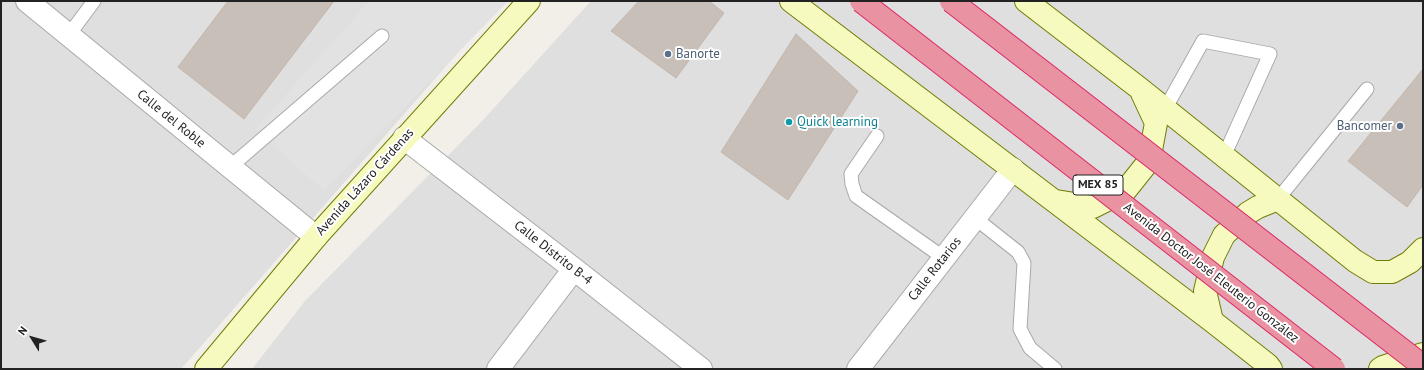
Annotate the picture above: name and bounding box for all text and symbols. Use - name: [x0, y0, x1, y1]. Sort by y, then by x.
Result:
- place label: Banorte: [676, 46, 720, 62]
- marker: Banorte: [663, 49, 673, 59]
- street label: Calle del Roble: [134, 87, 208, 151]
- place label: Quick learning: [797, 114, 878, 130]
- marker: Quick learning: [784, 117, 794, 127]
- place label: Bancomer: [1337, 118, 1392, 134]
- marker: Bancomer: [1395, 121, 1405, 131]
- street label: Avenida Lázaro Cárdenas: [313, 125, 417, 239]
- road number: MEX 85: [1073, 175, 1123, 195]
- street label: Avenida Doctor José Eleuterio González: [1120, 200, 1302, 346]
- street label: Calle Distrito B-4: [511, 218, 595, 288]
- street label: Calle Rotarios: [905, 234, 965, 304]
- north arrow: [12, 318, 52, 358]
- text: N: [15, 324, 30, 338]

